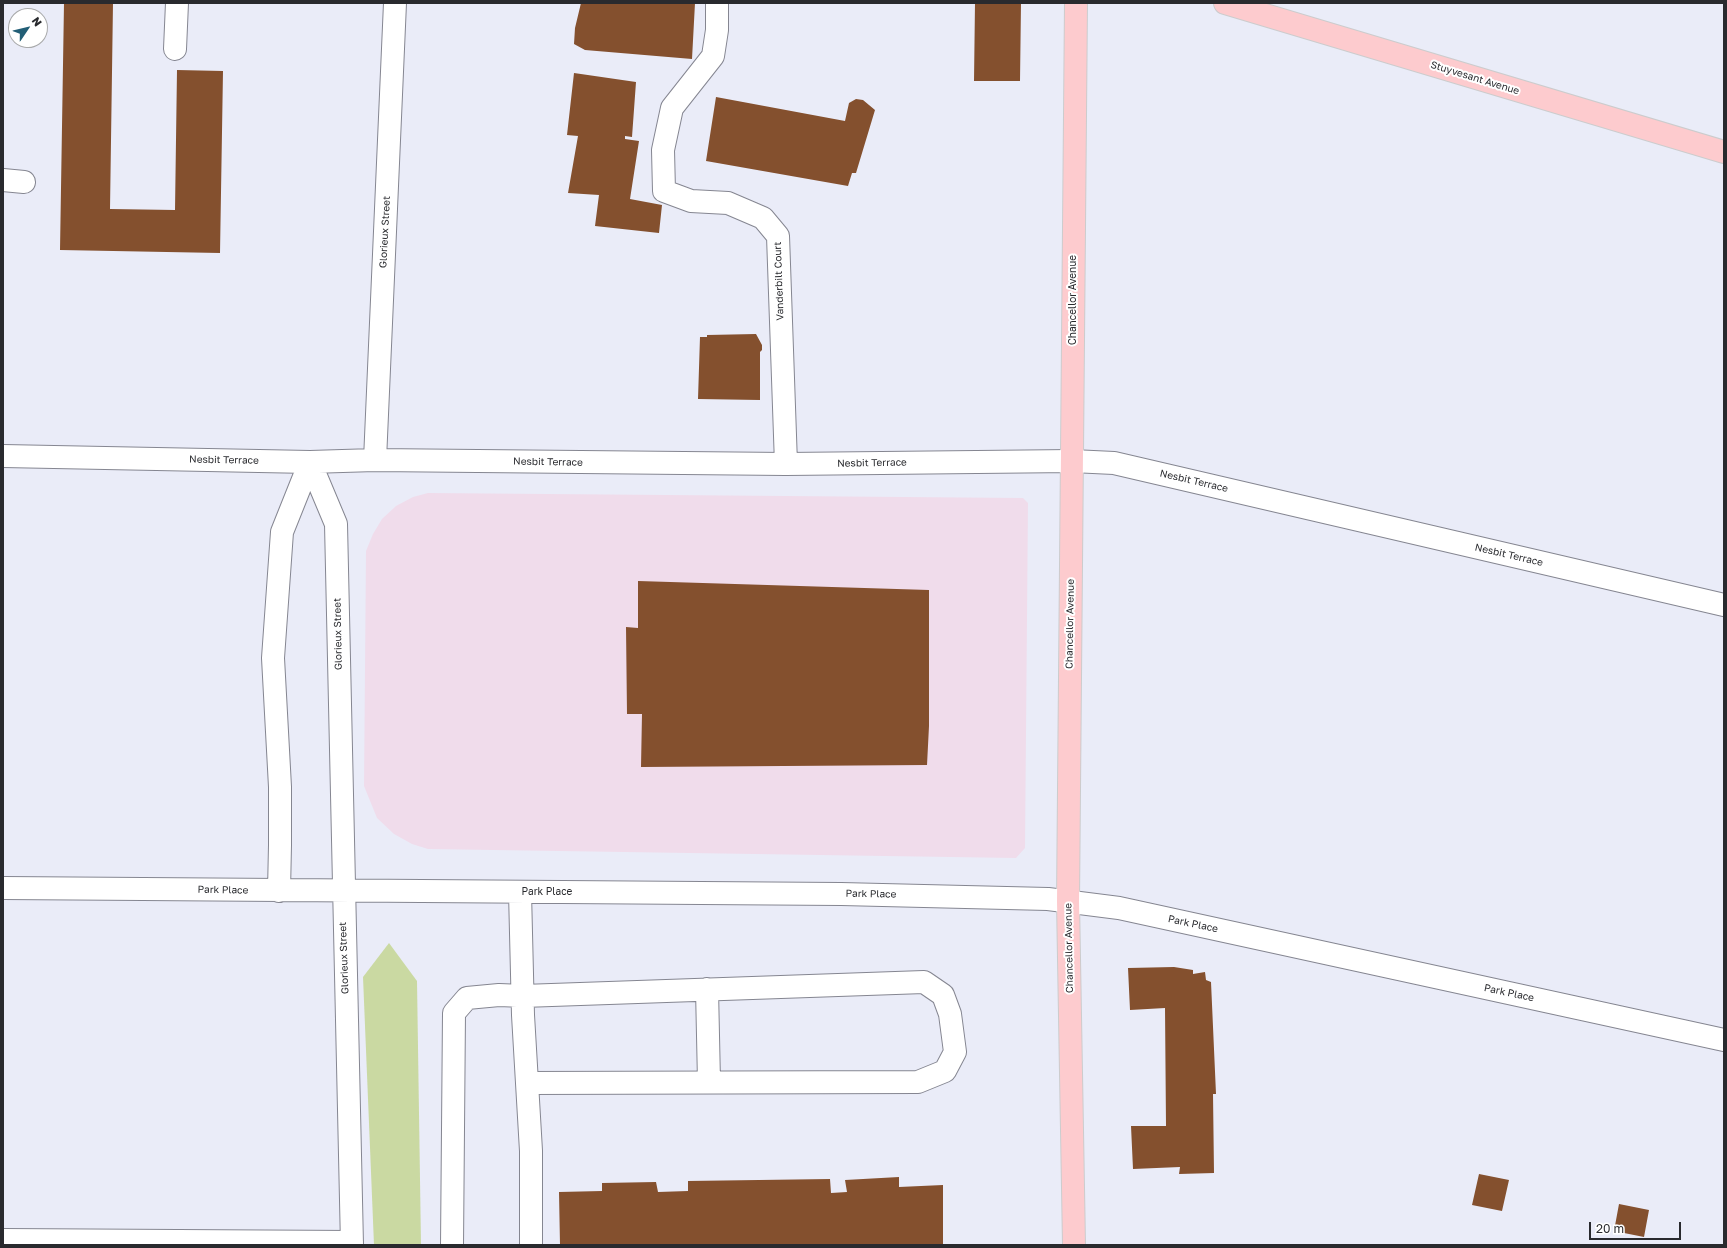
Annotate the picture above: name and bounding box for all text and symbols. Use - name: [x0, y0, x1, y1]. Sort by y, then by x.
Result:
- north arrow: [8, 8, 48, 48]
- text: N: [30, 14, 45, 29]
- street label: Stuyvesant Avenue: [1429, 59, 1521, 97]
- street label: Glorieux Street: [377, 196, 393, 268]
- street label: Vanderbilt Court: [772, 241, 786, 321]
- street label: Chancellor Avenue: [1067, 255, 1079, 345]
- street label: Nesbit Terrace: [189, 453, 259, 467]
- street label: Nesbit Terrace: [513, 455, 583, 469]
- street label: Nesbit Terrace: [837, 456, 907, 470]
- street label: Nesbit Terrace: [1159, 467, 1229, 495]
- street label: Nesbit Terrace: [1474, 541, 1544, 569]
- street label: Chancellor Avenue: [1063, 579, 1077, 669]
- street label: Glorieux Street: [331, 598, 345, 670]
- street label: Park Place: [197, 884, 249, 896]
- street label: Park Place: [522, 886, 572, 898]
- street label: Park Place: [845, 888, 897, 900]
- street label: Chancellor Avenue: [1062, 903, 1076, 993]
- street label: Park Place: [1167, 913, 1219, 935]
- street label: Glorieux Street: [337, 922, 351, 994]
- street label: Park Place: [1483, 982, 1535, 1004]
- scale bar: [1591, 1214, 1683, 1240]
- text: 20 m: [1596, 1221, 1624, 1236]

